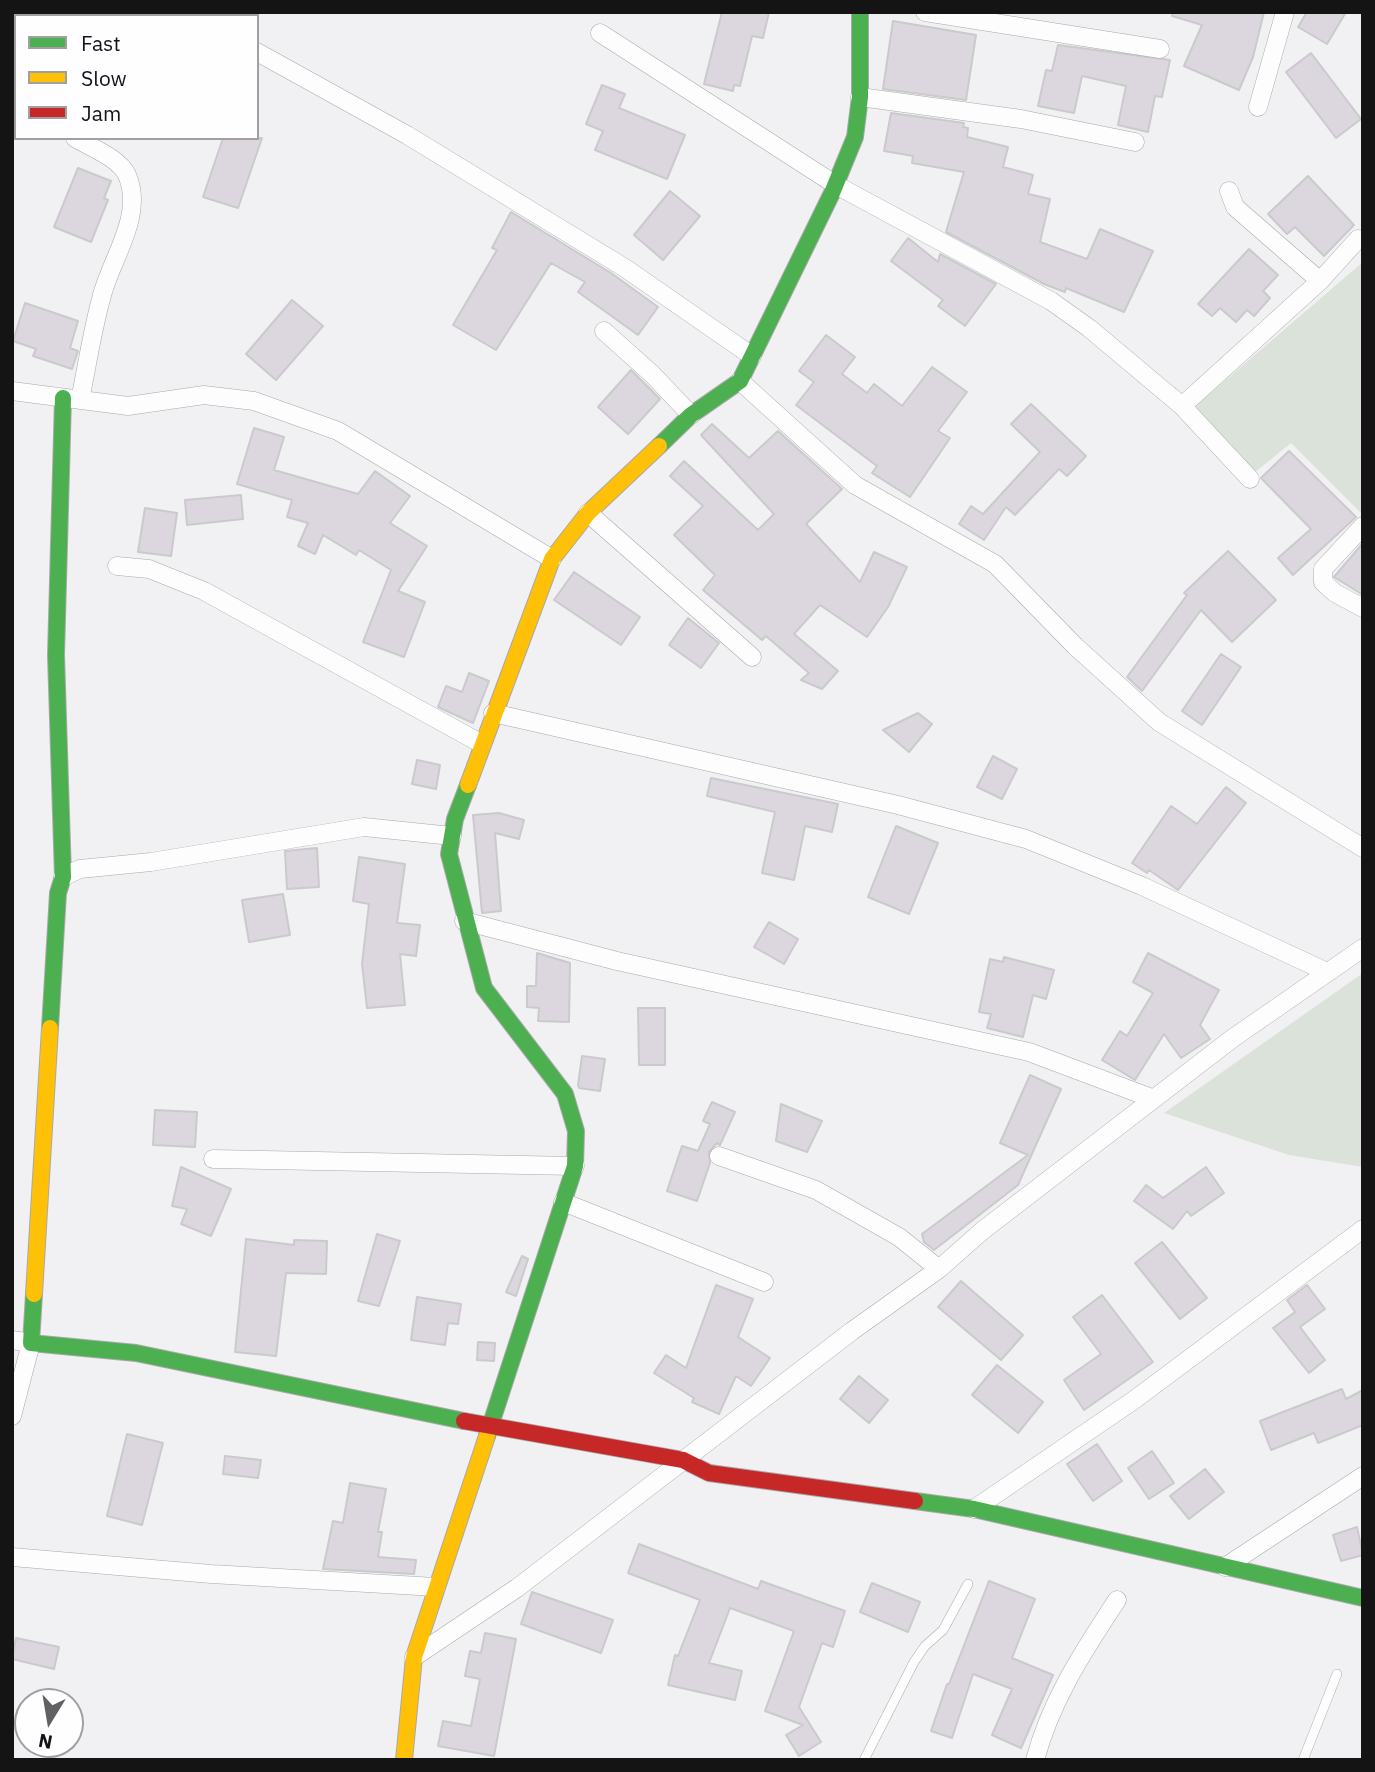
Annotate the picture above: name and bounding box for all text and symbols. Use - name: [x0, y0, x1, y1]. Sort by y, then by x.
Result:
- legend: [14, 14, 259, 140]
- text: Fast: [81, 29, 121, 57]
- text: Slow: [81, 64, 127, 92]
- text: Jam: [81, 99, 121, 127]
- north arrow: [14, 1688, 84, 1758]
- text: N: [36, 1729, 54, 1755]

